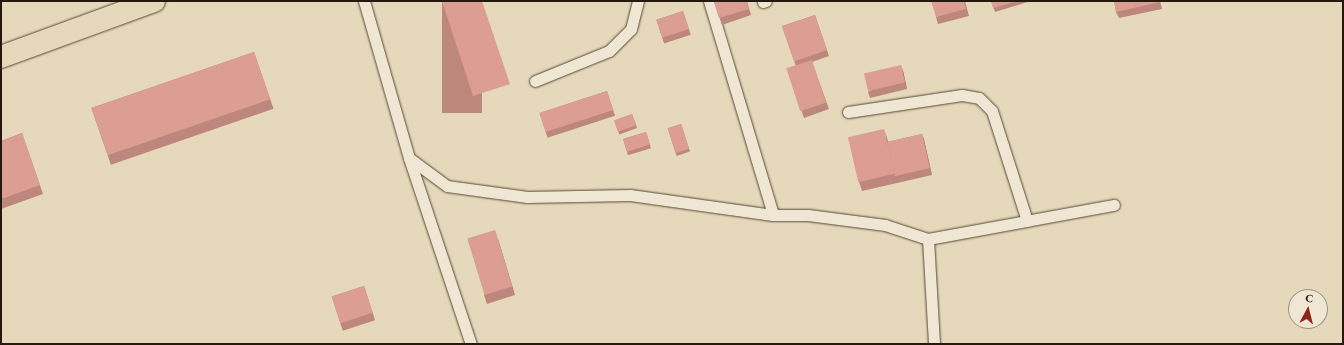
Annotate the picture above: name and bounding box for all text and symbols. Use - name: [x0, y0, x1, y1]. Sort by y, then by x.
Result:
- north arrow: [1288, 289, 1328, 329]
- text: С: [1305, 291, 1314, 306]

